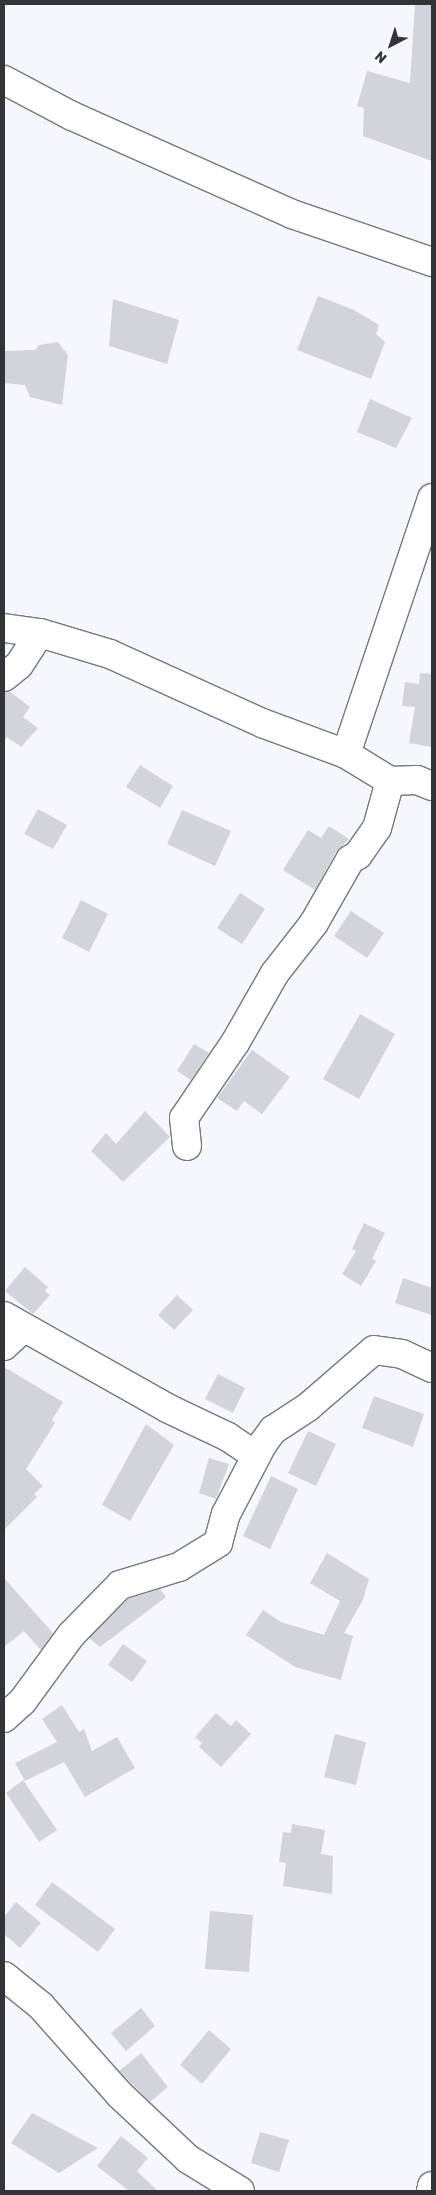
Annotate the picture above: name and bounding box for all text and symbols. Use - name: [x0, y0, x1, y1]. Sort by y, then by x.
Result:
- north arrow: [366, 20, 416, 70]
- text: N: [372, 47, 390, 67]

